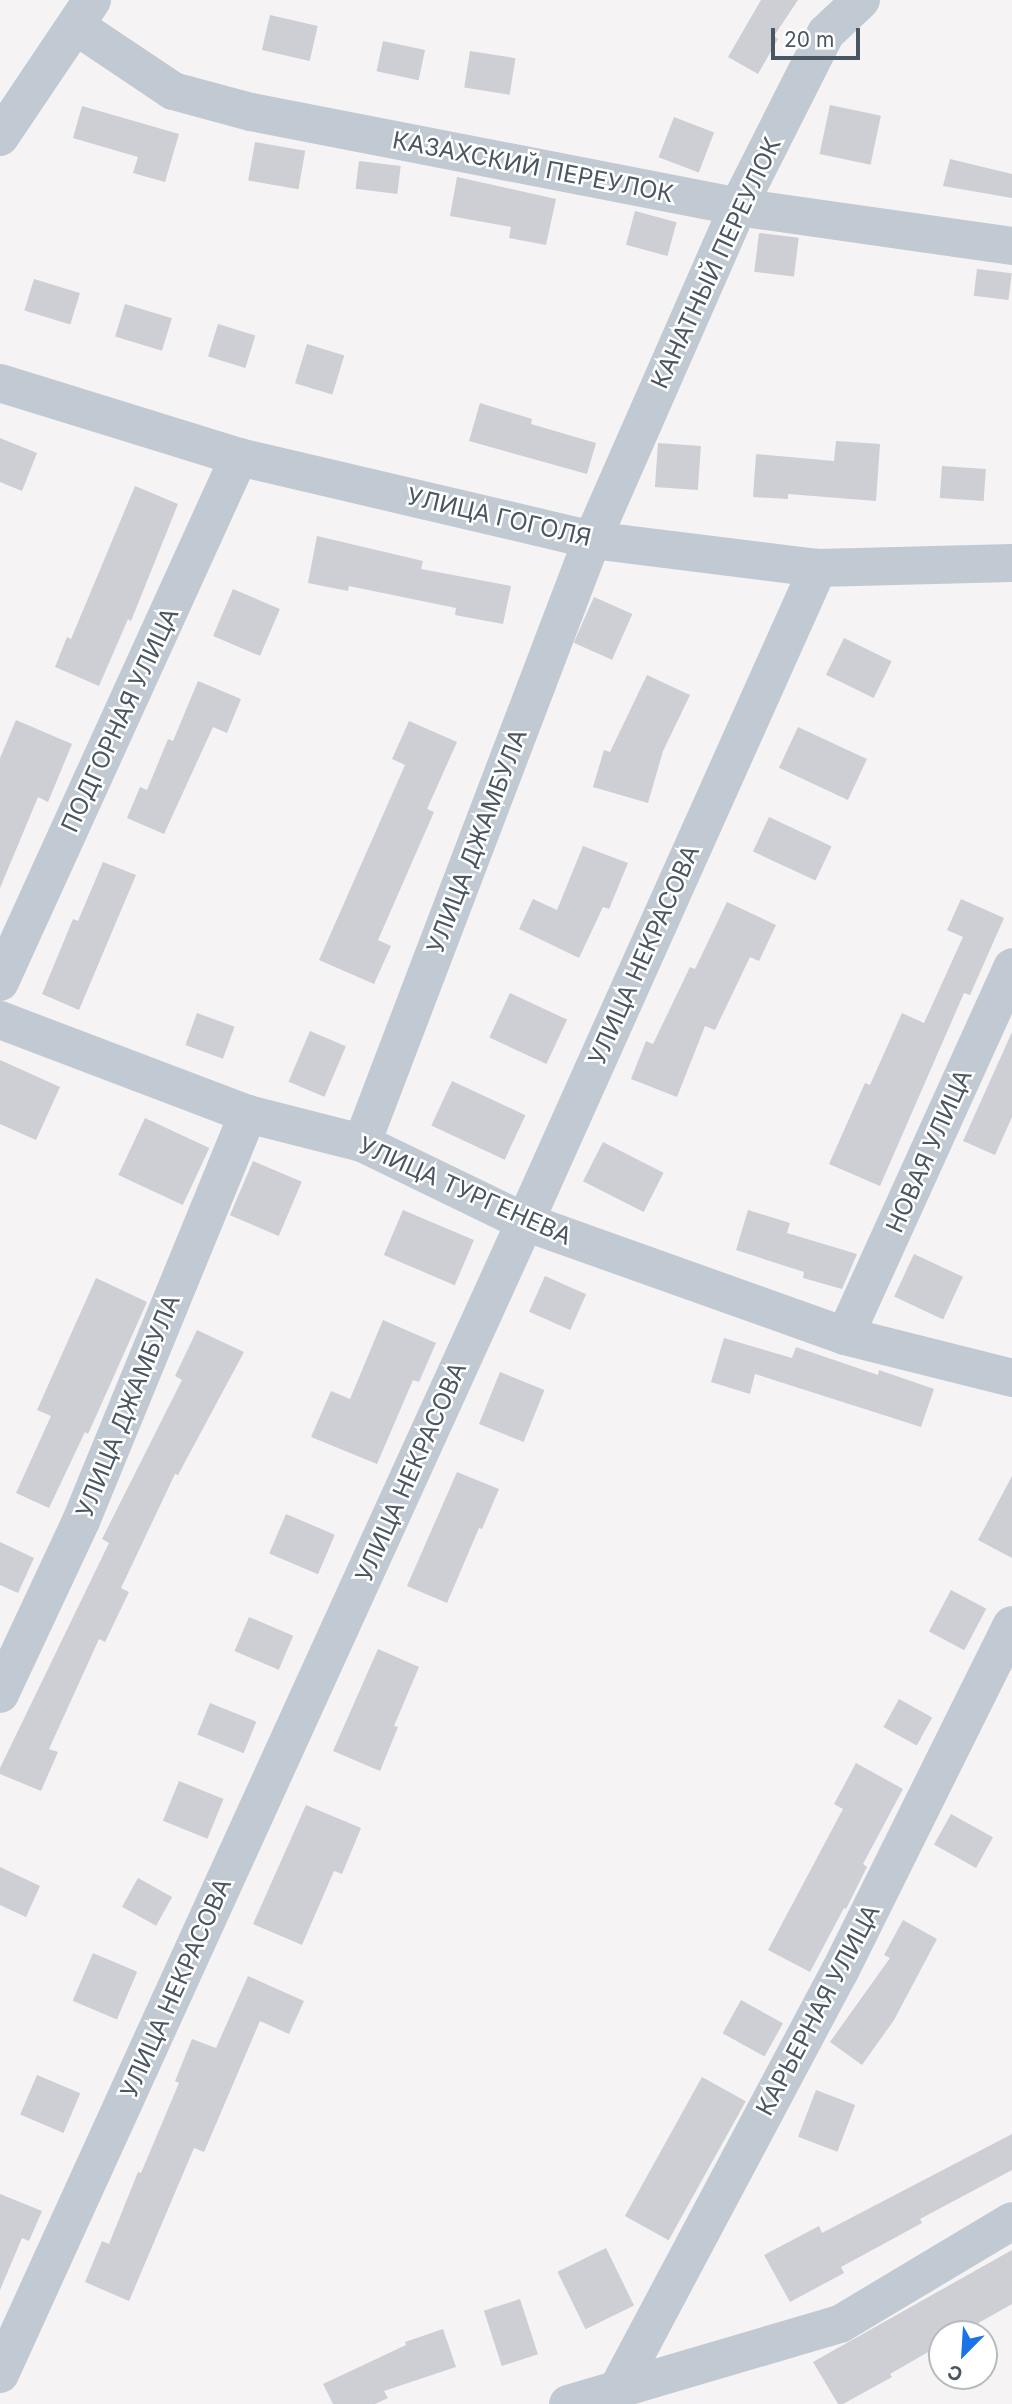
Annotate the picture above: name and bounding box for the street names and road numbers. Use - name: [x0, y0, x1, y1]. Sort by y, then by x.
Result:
- street label: КАЗАХСКИЙ ПЕРЕУЛОК: [390, 126, 676, 208]
- street label: КАНАТНЫЙ ПЕРЕУЛОК: [645, 133, 787, 393]
- street label: УЛИЦА ГОГОЛЯ: [404, 482, 594, 552]
- street label: ПОДГОРНАЯ УЛИЦА: [55, 603, 185, 837]
- street label: УЛИЦА ДЖАМБУЛА: [421, 725, 533, 957]
- street label: УЛИЦА НЕКРАСОВА: [583, 841, 705, 1069]
- street label: НОВАЯ УЛИЦА: [880, 1065, 978, 1237]
- street label: УЛИЦА ТУРГЕНЕВА: [354, 1131, 576, 1251]
- street label: УЛИЦА ДЖАМБУЛА: [70, 1290, 186, 1522]
- street label: УЛИЦА НЕКРАСОВА: [350, 1358, 472, 1586]
- street label: УЛИЦА НЕКРАСОВА: [115, 1874, 237, 2102]
- street label: КАРЬЕРНАЯ УЛИЦА: [750, 1900, 886, 2120]

